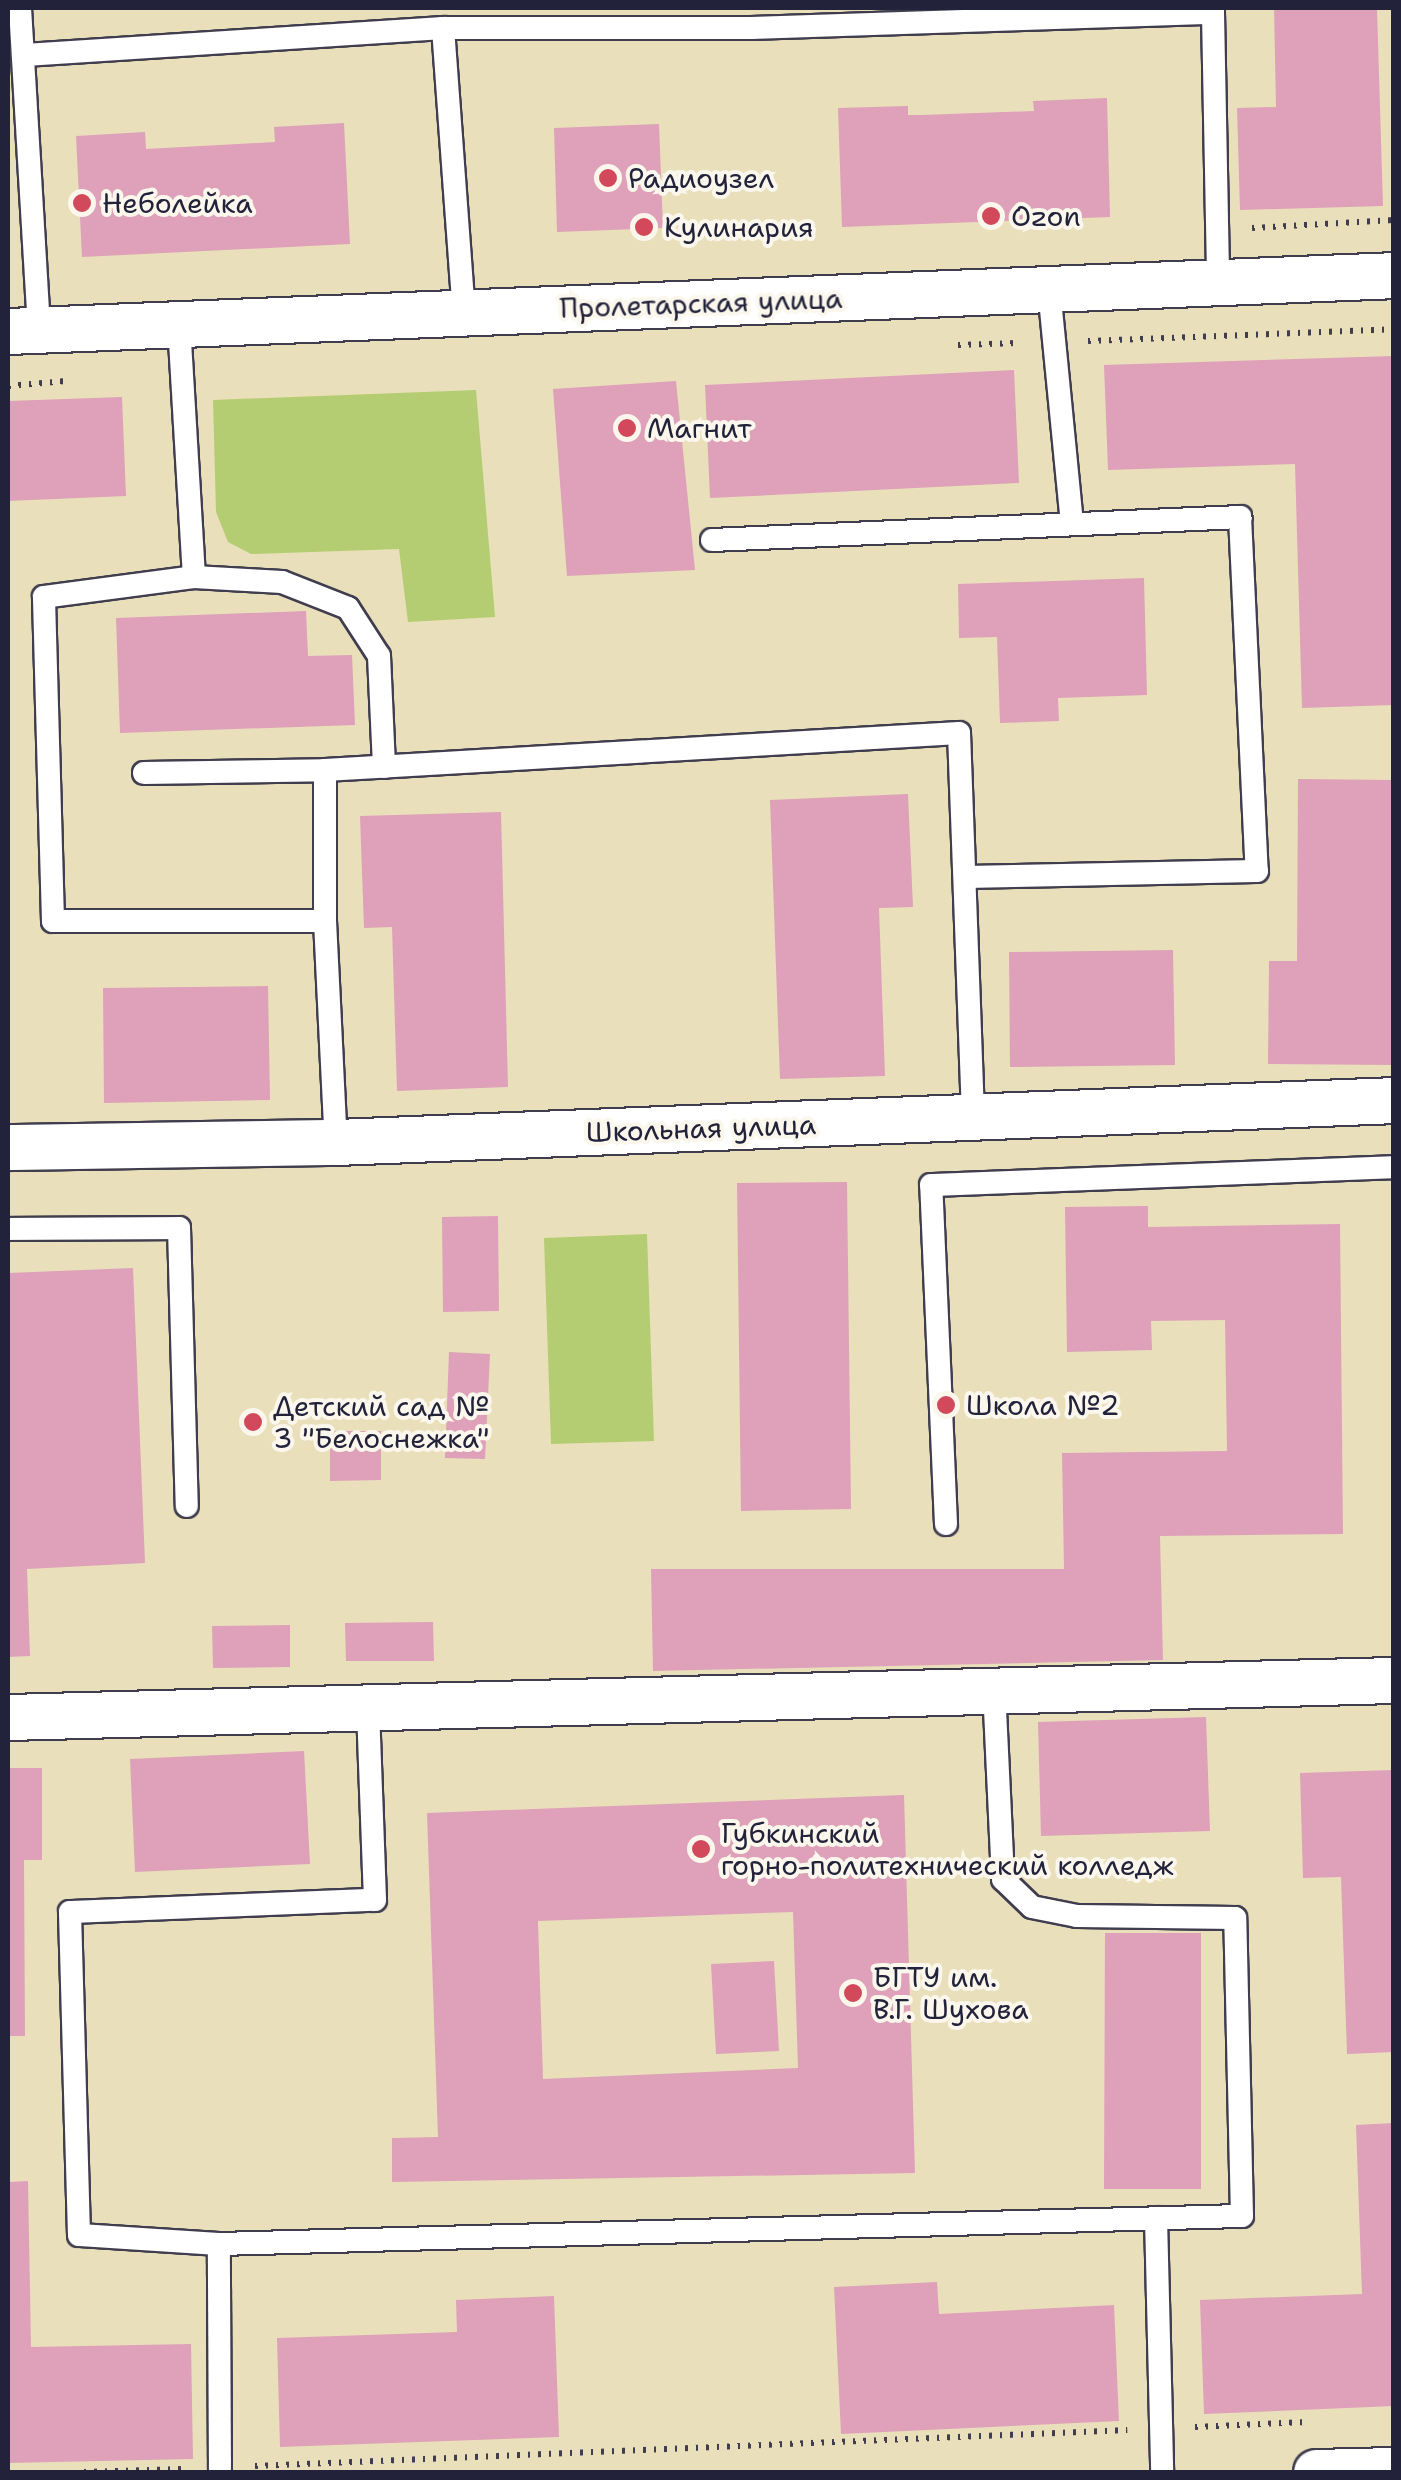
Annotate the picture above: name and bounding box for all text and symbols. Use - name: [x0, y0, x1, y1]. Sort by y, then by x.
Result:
- place label: Радиоузел: [628, 161, 774, 195]
- marker: Радиоузел: [597, 167, 619, 189]
- place label: Неболейка: [102, 186, 253, 220]
- marker: Неболейка: [71, 192, 93, 214]
- place label: Ozon: [1011, 199, 1081, 233]
- marker: Ozon: [980, 205, 1002, 227]
- place label: Кулинария: [664, 210, 814, 244]
- marker: Кулинария: [633, 216, 655, 238]
- street label: Пролетарская улица: [559, 281, 843, 325]
- place label: Магнит: [647, 411, 751, 445]
- marker: Магнит: [616, 417, 638, 439]
- street label: Школьная улица: [585, 1107, 817, 1149]
- place label: Школа №2: [966, 1388, 1120, 1422]
- place label: Детский сад № 3 "Белоснежка": [273, 1389, 489, 1455]
- marker: Школа №2: [935, 1394, 957, 1416]
- marker: Детский сад № 3 "Белоснежка": [242, 1411, 264, 1433]
- place label: Губкинский горно-политехнический колледж: [721, 1816, 1174, 1882]
- marker: Губкинский горно-политехнический колледж: [690, 1838, 712, 1860]
- place label: БГТУ им. В.Г. Шухова: [873, 1960, 1029, 2026]
- marker: БГТУ им. В.Г. Шухова: [842, 1982, 864, 2004]

